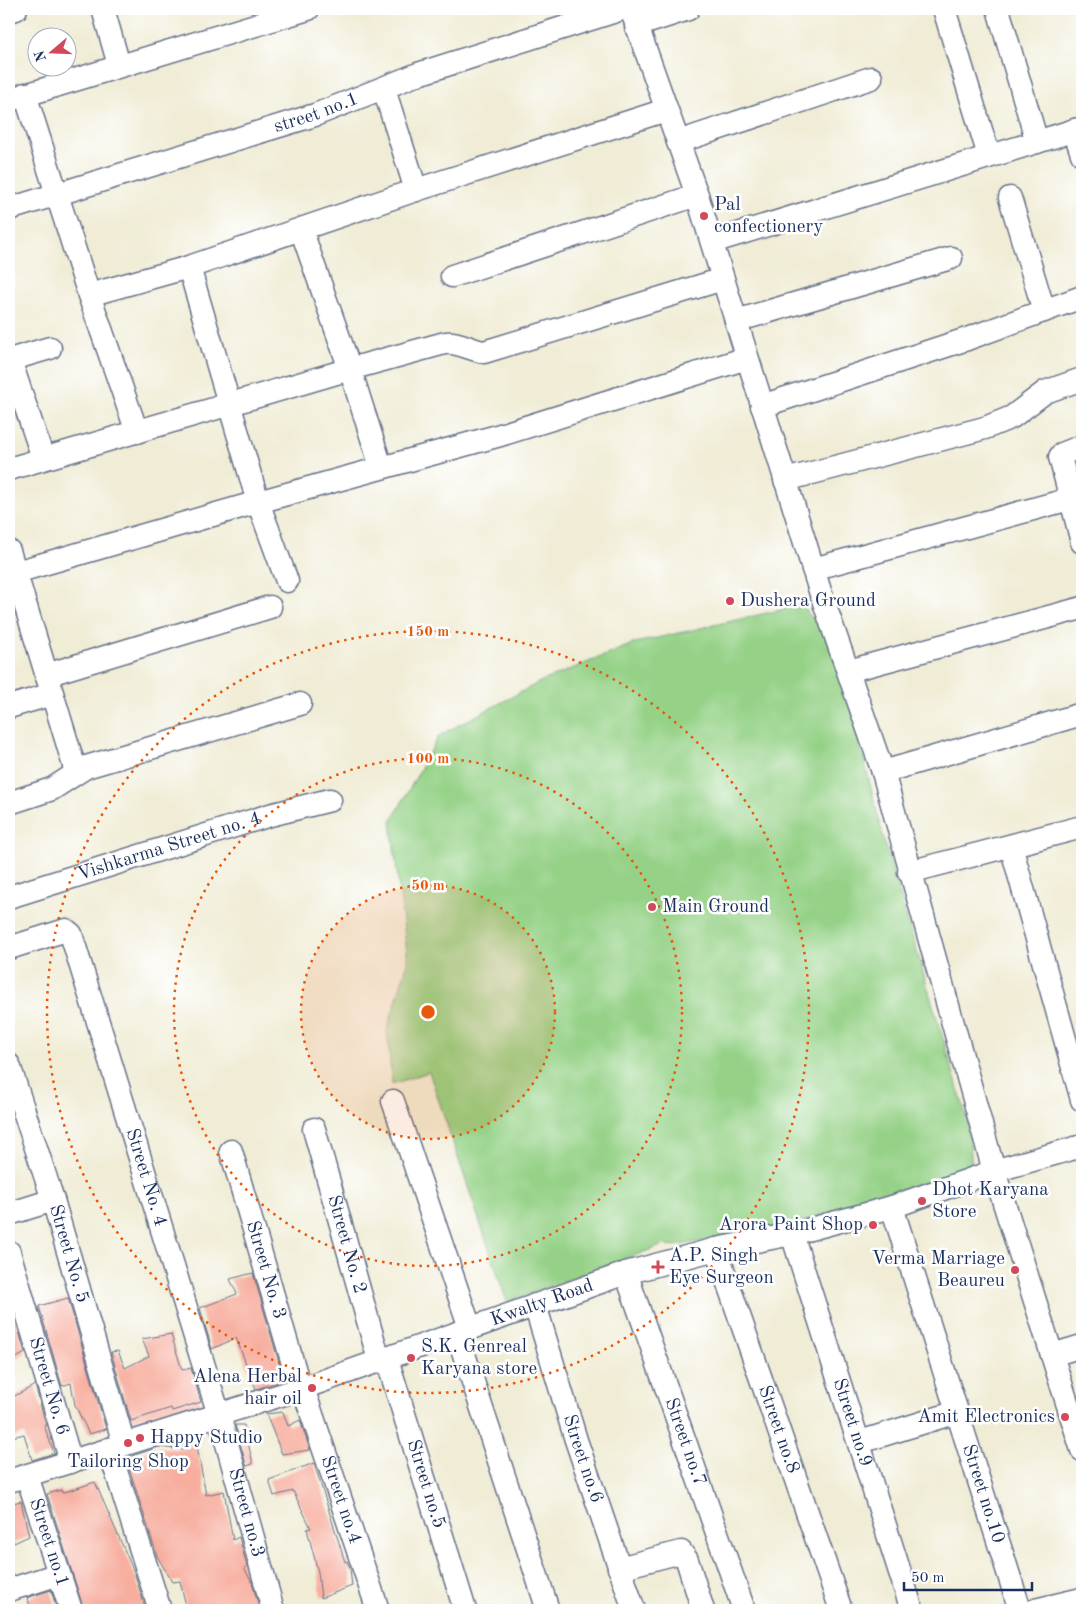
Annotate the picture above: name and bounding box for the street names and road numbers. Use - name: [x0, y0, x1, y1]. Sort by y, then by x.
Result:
- street label: street no.1: [272, 89, 361, 136]
- street label: Vishkarma Street no. 4: [75, 809, 264, 884]
- street label: Street No. 4: [122, 1126, 170, 1229]
- street label: Street No. 2: [324, 1193, 369, 1296]
- street label: Street No. 5: [45, 1202, 92, 1305]
- street label: Street No. 3: [242, 1219, 289, 1321]
- street label: Kwalty Road: [488, 1276, 596, 1330]
- street label: Street No. 6: [25, 1335, 72, 1438]
- street label: Street no.9: [829, 1376, 875, 1469]
- street label: Street no.8: [755, 1383, 802, 1476]
- street label: Street no.7: [661, 1395, 709, 1488]
- street label: Street no.6: [559, 1412, 606, 1505]
- street label: Street no.5: [403, 1437, 449, 1531]
- street label: Street no.10: [959, 1442, 1008, 1546]
- street label: Street no.4: [317, 1453, 364, 1546]
- street label: Street no.3: [225, 1466, 268, 1560]
- street label: Street no.1: [25, 1496, 72, 1589]

